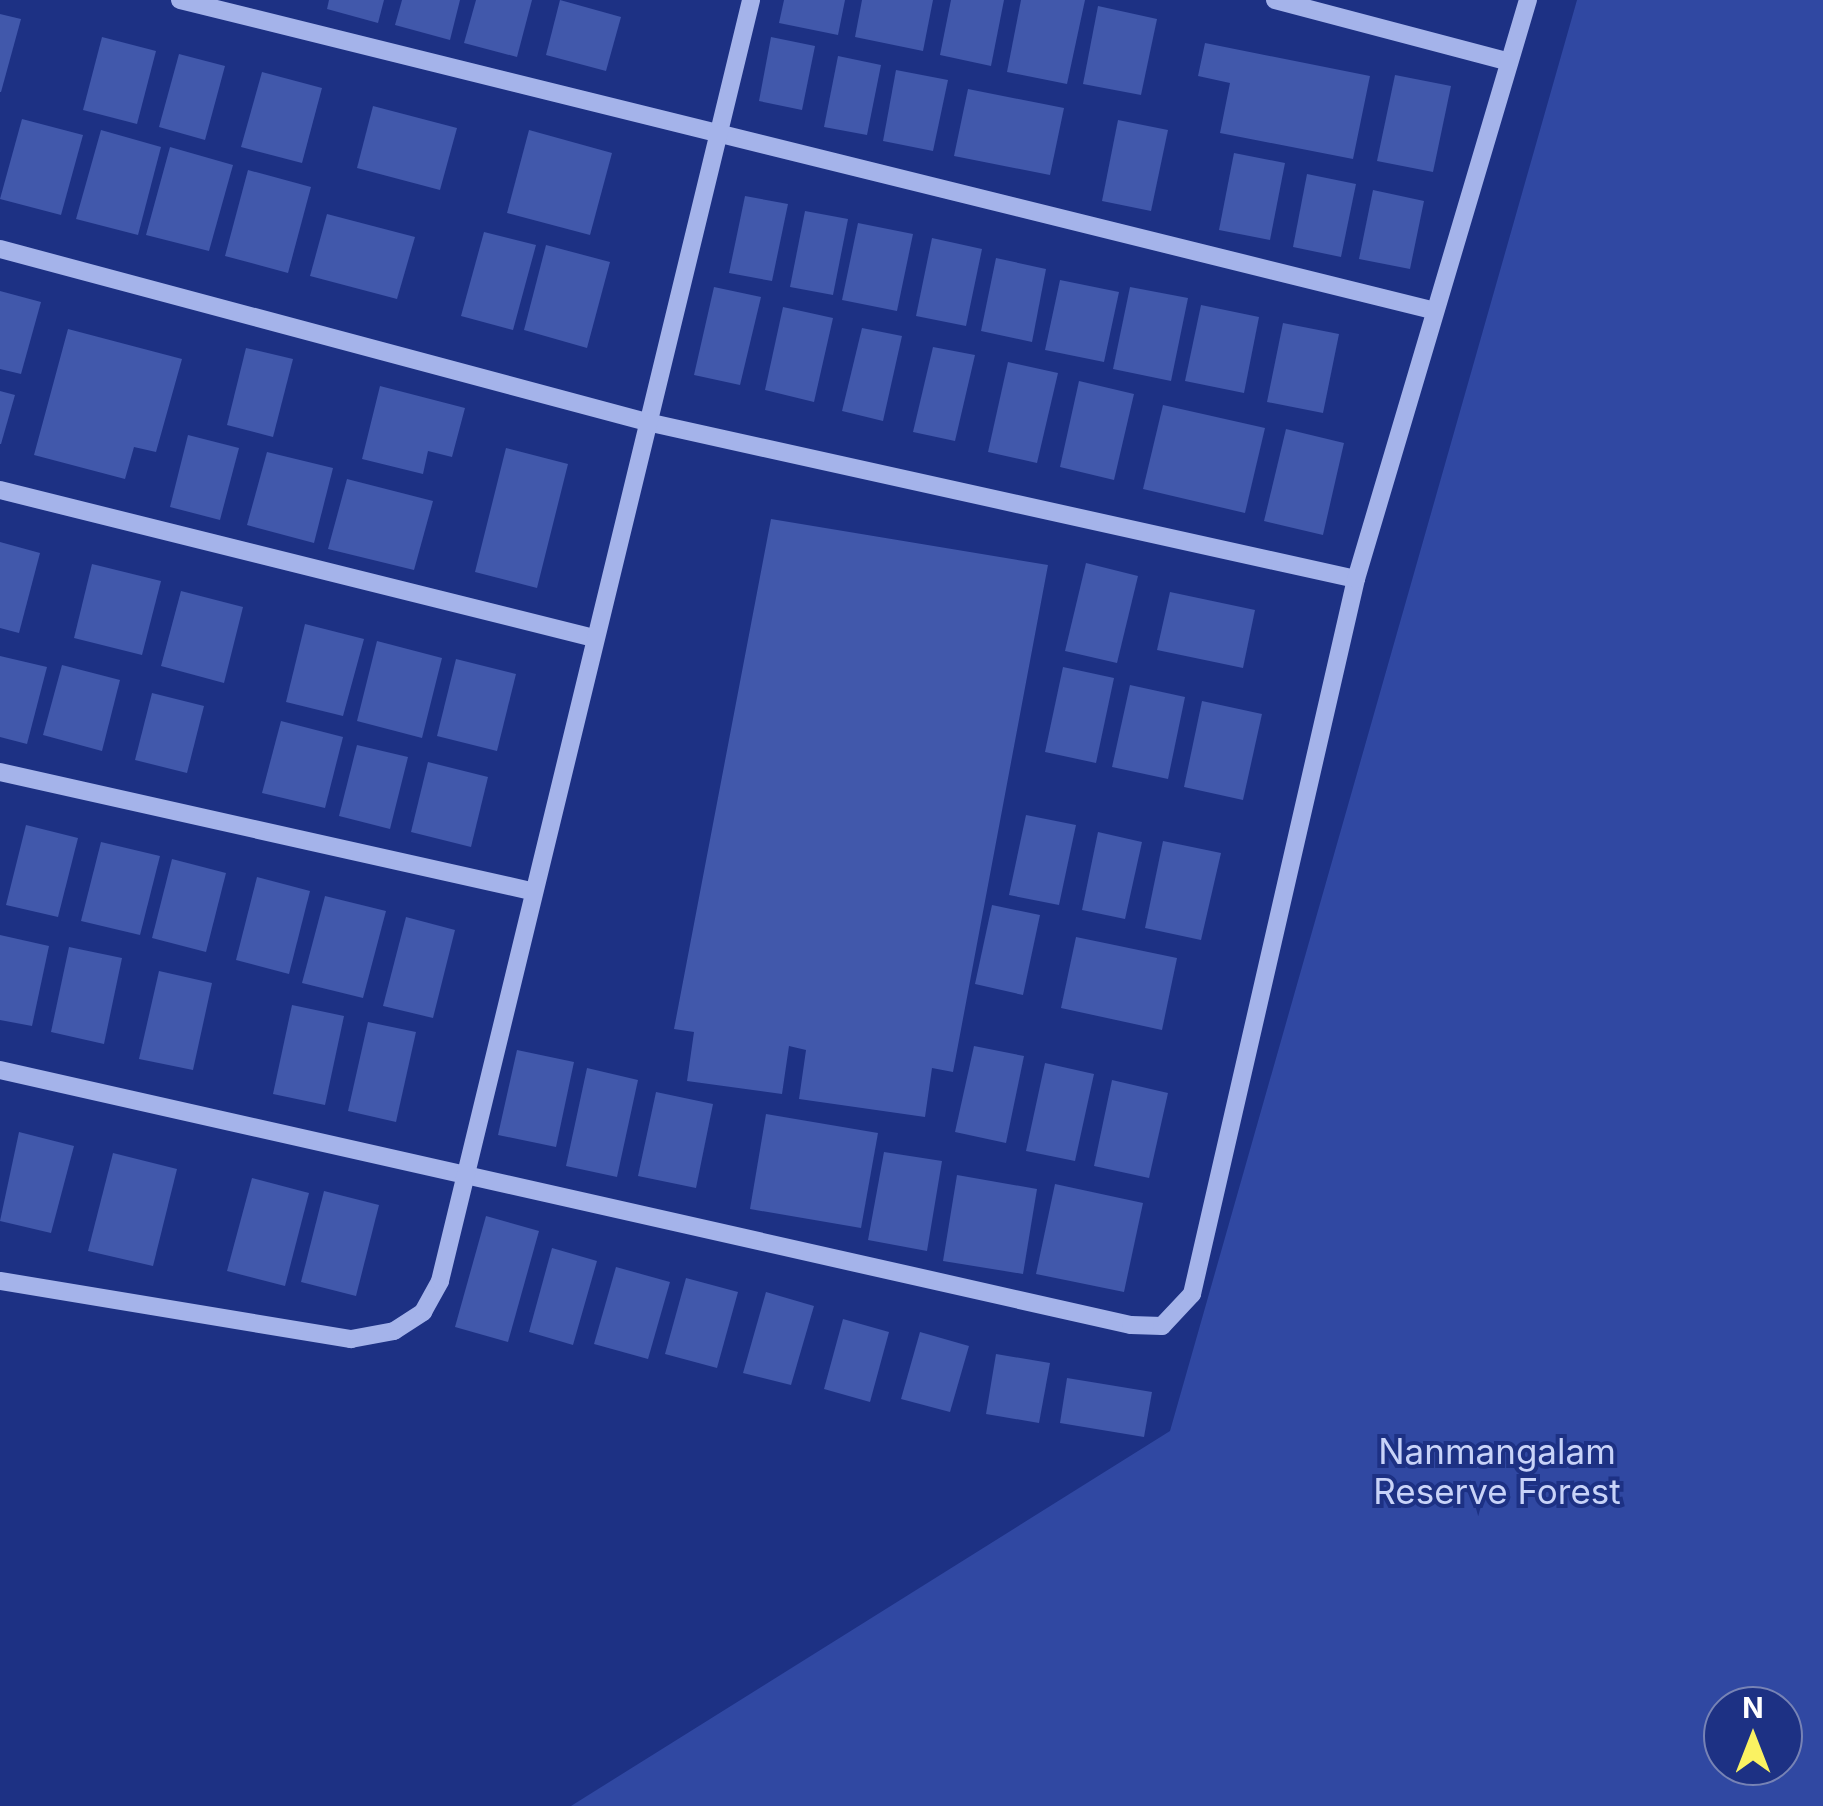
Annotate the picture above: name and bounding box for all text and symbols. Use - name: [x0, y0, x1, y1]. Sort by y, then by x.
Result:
- park label: Nanmangalam Reserve Forest: [1373, 1430, 1621, 1512]
- north arrow: [1703, 1686, 1803, 1786]
- text: N: [1742, 1691, 1764, 1725]

